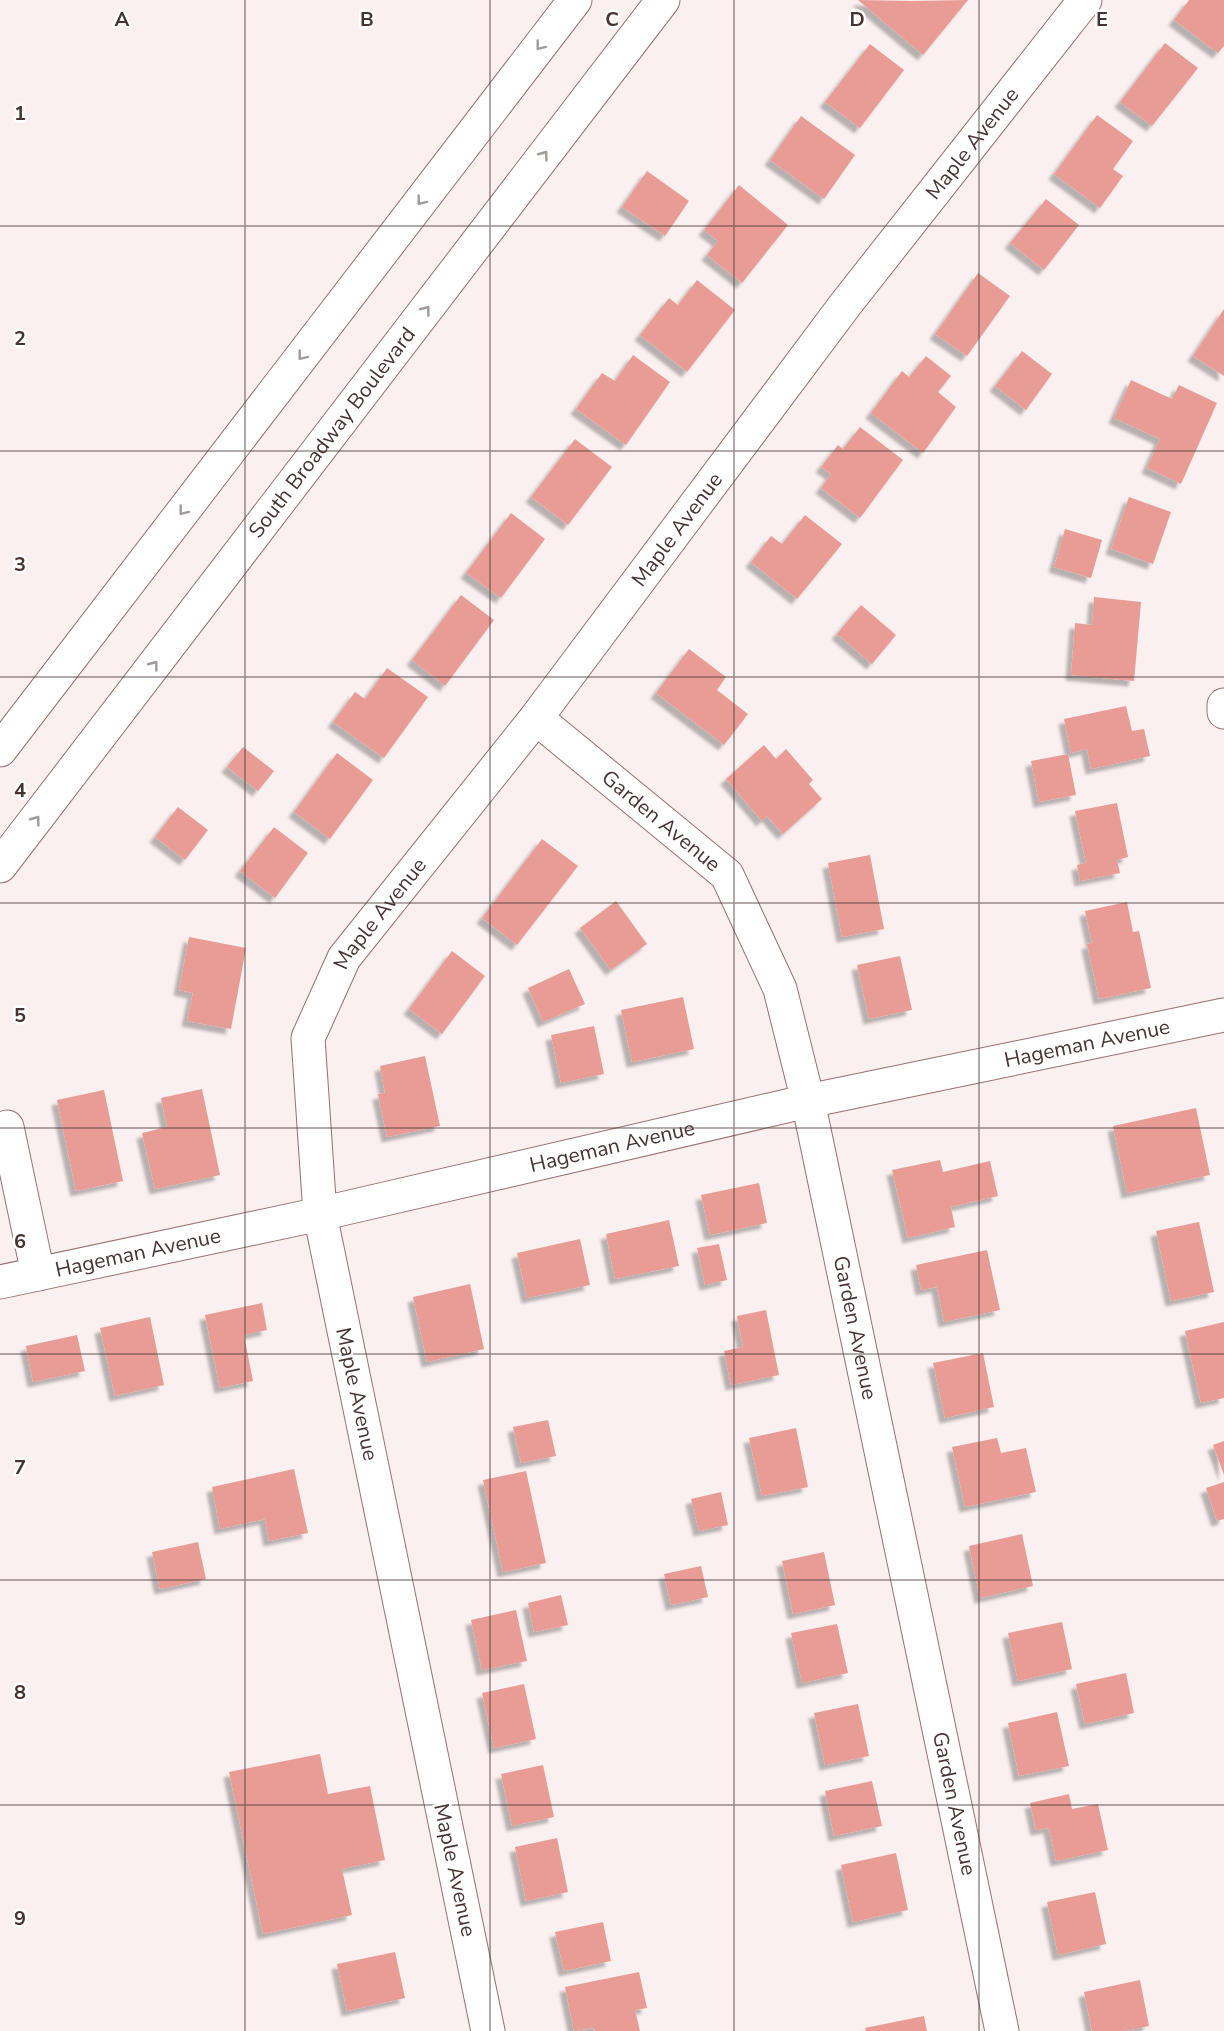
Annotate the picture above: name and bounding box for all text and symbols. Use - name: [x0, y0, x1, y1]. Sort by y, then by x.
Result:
- text: A: [115, 6, 130, 33]
- text: B: [360, 6, 374, 33]
- text: C: [605, 6, 619, 33]
- text: D: [849, 6, 865, 33]
- text: E: [1096, 6, 1108, 33]
- one-way arrow: [536, 40, 547, 51]
- street label: Maple Avenue: [919, 81, 1025, 205]
- text: 1: [14, 100, 26, 127]
- one-way arrow: [537, 151, 548, 162]
- one-way arrow: [417, 194, 428, 205]
- one-way arrow: [418, 306, 429, 317]
- street label: South Broadway Boulevard: [242, 321, 422, 544]
- text: 2: [14, 325, 26, 352]
- one-way arrow: [299, 349, 310, 360]
- street label: Maple Avenue: [625, 467, 729, 592]
- one-way arrow: [180, 504, 191, 515]
- text: 3: [14, 551, 26, 578]
- one-way arrow: [147, 661, 158, 672]
- street label: Garden Avenue: [596, 764, 726, 878]
- text: 4: [14, 777, 26, 804]
- one-way arrow: [28, 815, 39, 826]
- street label: Maple Avenue: [327, 852, 433, 974]
- text: 5: [14, 1002, 26, 1029]
- street label: Hageman Avenue: [1002, 1013, 1172, 1074]
- street label: Hageman Avenue: [527, 1114, 697, 1179]
- street label: Hageman Avenue: [53, 1221, 223, 1284]
- text: 6: [14, 1228, 26, 1255]
- street label: Garden Avenue: [827, 1253, 884, 1402]
- street label: Maple Avenue: [329, 1325, 385, 1463]
- text: 7: [14, 1454, 26, 1481]
- text: 8: [14, 1679, 26, 1706]
- street label: Garden Avenue: [926, 1729, 983, 1878]
- street label: Maple Avenue: [427, 1801, 483, 1939]
- text: 9: [14, 1905, 26, 1932]

